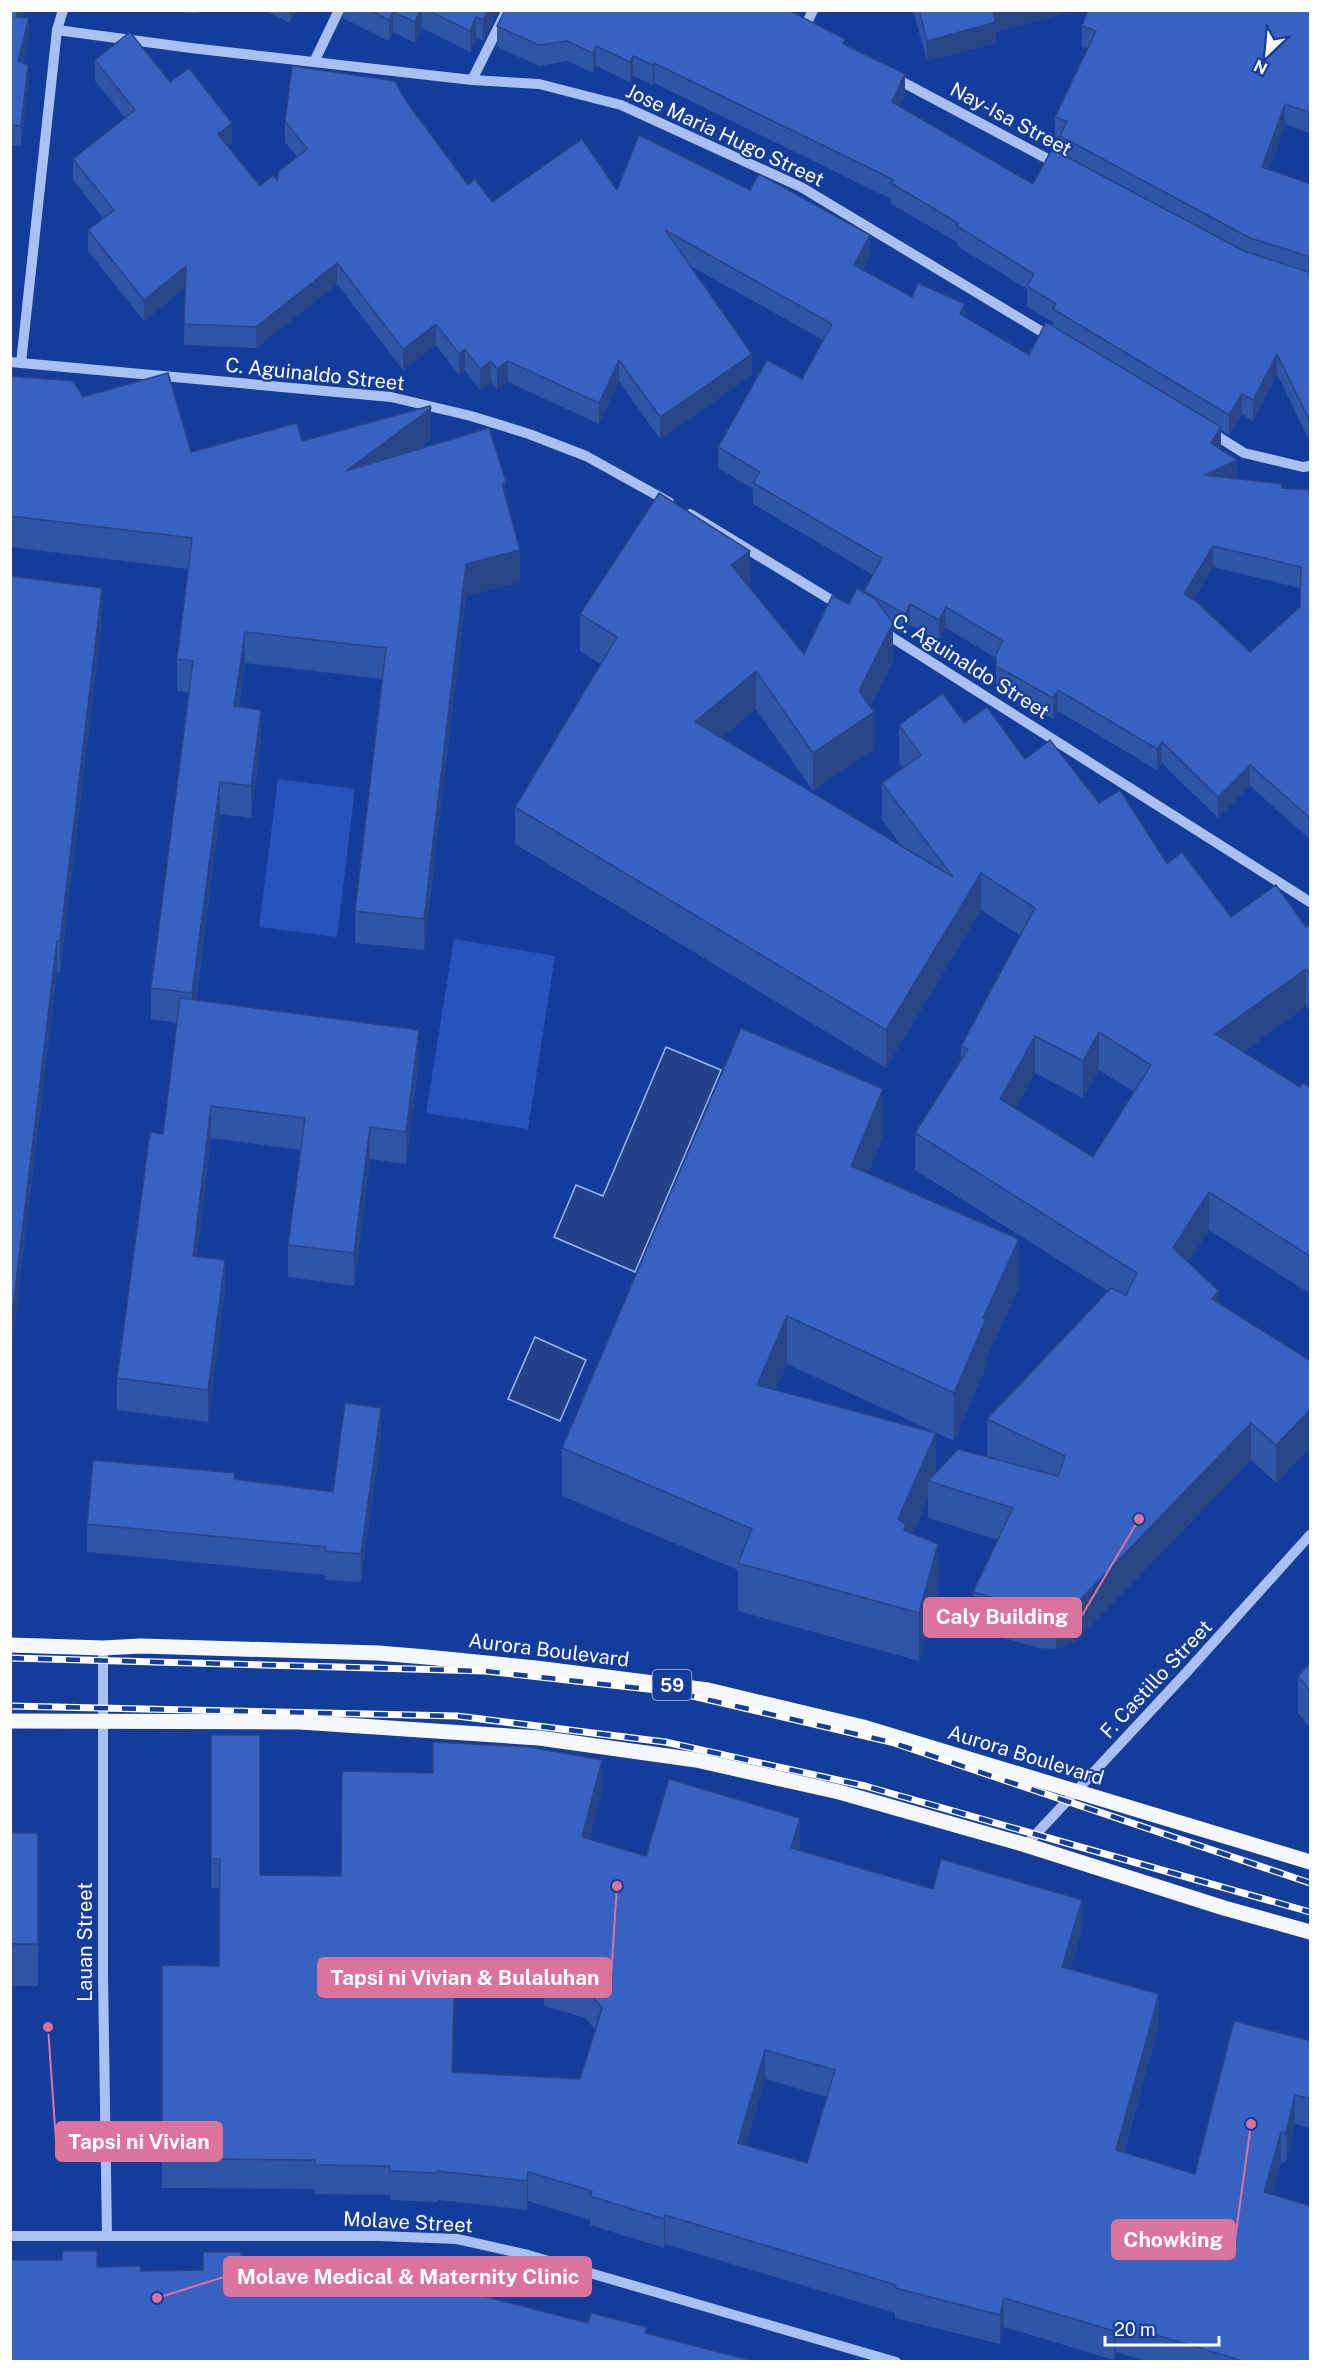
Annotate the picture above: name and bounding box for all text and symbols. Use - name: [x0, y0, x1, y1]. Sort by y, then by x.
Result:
- north arrow: [1237, 24, 1297, 84]
- text: N: [1251, 56, 1270, 78]
- street label: Nay-Isa Street: [946, 77, 1076, 161]
- street label: Jose Maria Hugo Street: [622, 78, 828, 192]
- street label: C. Aguinaldo Street: [224, 353, 406, 395]
- street label: C. Aguinaldo Street: [888, 608, 1054, 724]
- callout: Caly Building: [924, 1598, 1081, 1637]
- text: Caly Building: [936, 1604, 1068, 1629]
- street label: F. Castillo Street: [1095, 1615, 1217, 1743]
- street label: Aurora Boulevard: [467, 1628, 631, 1672]
- road number: 59: [652, 1670, 692, 1700]
- street label: Aurora Boulevard: [945, 1720, 1107, 1790]
- street label: Lauan Street: [73, 1882, 97, 2002]
- callout: Tapsi ni Vivian & Bulaluhan: [318, 1958, 611, 1997]
- text: Tapsi ni Vivian & Bulaluhan: [331, 1965, 599, 1990]
- callout: Tapsi ni Vivian: [56, 2122, 222, 2161]
- text: Tapsi ni Vivian: [68, 2129, 210, 2154]
- street label: Molave Street: [342, 2207, 474, 2237]
- callout: Chowking: [1112, 2220, 1235, 2259]
- text: Chowking: [1123, 2227, 1223, 2252]
- callout: Molave Medical & Maternity Clinic: [224, 2257, 591, 2296]
- text: Molave Medical & Maternity Clinic: [237, 2264, 579, 2289]
- scale bar: [1105, 2309, 1219, 2347]
- text: 20 m: [1114, 2319, 1156, 2340]

